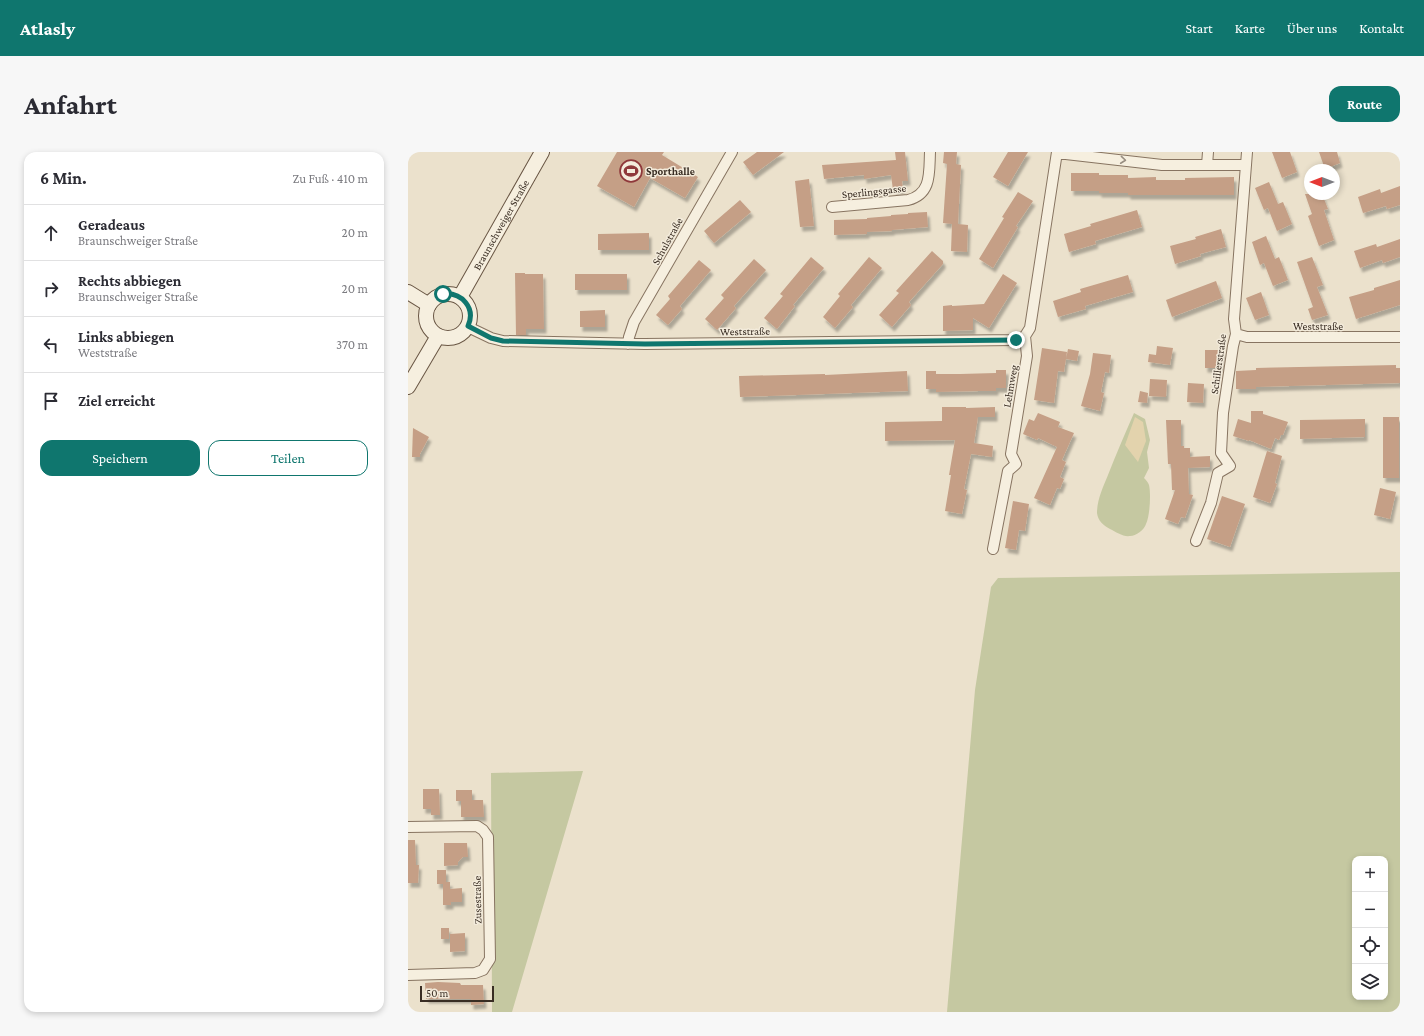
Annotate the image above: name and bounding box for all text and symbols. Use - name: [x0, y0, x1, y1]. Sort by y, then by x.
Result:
- text: Atlasly: [20, 18, 75, 39]
- text: Start: [1186, 20, 1213, 36]
- text: Karte: [1235, 20, 1265, 36]
- text: Über uns: [1287, 20, 1337, 36]
- text: Kontakt: [1359, 20, 1404, 36]
- button: Route: [1329, 86, 1400, 122]
- text: Anfahrt: [24, 89, 117, 120]
- one-way arrow: [1120, 156, 1126, 165]
- sports icon: Sporthalle: [618, 158, 644, 184]
- north arrow: [1304, 164, 1340, 200]
- place label: Sporthalle: [646, 165, 695, 177]
- text: 6 Min.: [40, 169, 87, 188]
- text: Zu Fuß · 410 m: [293, 171, 368, 186]
- street label: Braunschweiger Straße: [471, 177, 531, 272]
- street label: Sperlingsgasse: [841, 182, 907, 201]
- street label: Schulstraße: [649, 215, 685, 267]
- text: Geradeaus: [78, 217, 145, 233]
- icon: ahead: [40, 222, 62, 244]
- text: 20 m: [342, 225, 368, 240]
- text: Braunschweiger Straße: [78, 233, 198, 248]
- text: Rechts abbiegen: [78, 273, 181, 289]
- icon: right: [40, 278, 62, 300]
- text: 20 m: [342, 281, 368, 296]
- route start: [434, 285, 452, 303]
- text: Braunschweiger Straße: [78, 289, 198, 304]
- street label: Weststraße: [1293, 320, 1343, 332]
- street label: Weststraße: [720, 325, 770, 337]
- text: Links abbiegen: [78, 329, 174, 345]
- route end: [1007, 331, 1025, 349]
- street label: Schillerstraße: [1208, 333, 1228, 395]
- icon: left: [40, 334, 62, 356]
- text: 370 m: [336, 337, 368, 352]
- text: Weststraße: [78, 345, 137, 360]
- street label: Lehmweg: [1000, 363, 1021, 408]
- icon: arrive: [40, 390, 62, 412]
- text: Ziel erreicht: [78, 393, 155, 409]
- button: Speichern: [40, 440, 200, 476]
- button: Teilen: [208, 440, 368, 476]
- map controls: [1352, 856, 1388, 1000]
- button: +: [1352, 856, 1388, 892]
- street label: Zusestraße: [471, 876, 483, 924]
- button: −: [1352, 892, 1388, 928]
- button: locate: [1352, 928, 1388, 964]
- button: layers: [1352, 964, 1388, 1000]
- scale bar: [420, 984, 494, 1003]
- text: 50 m: [426, 987, 448, 999]

